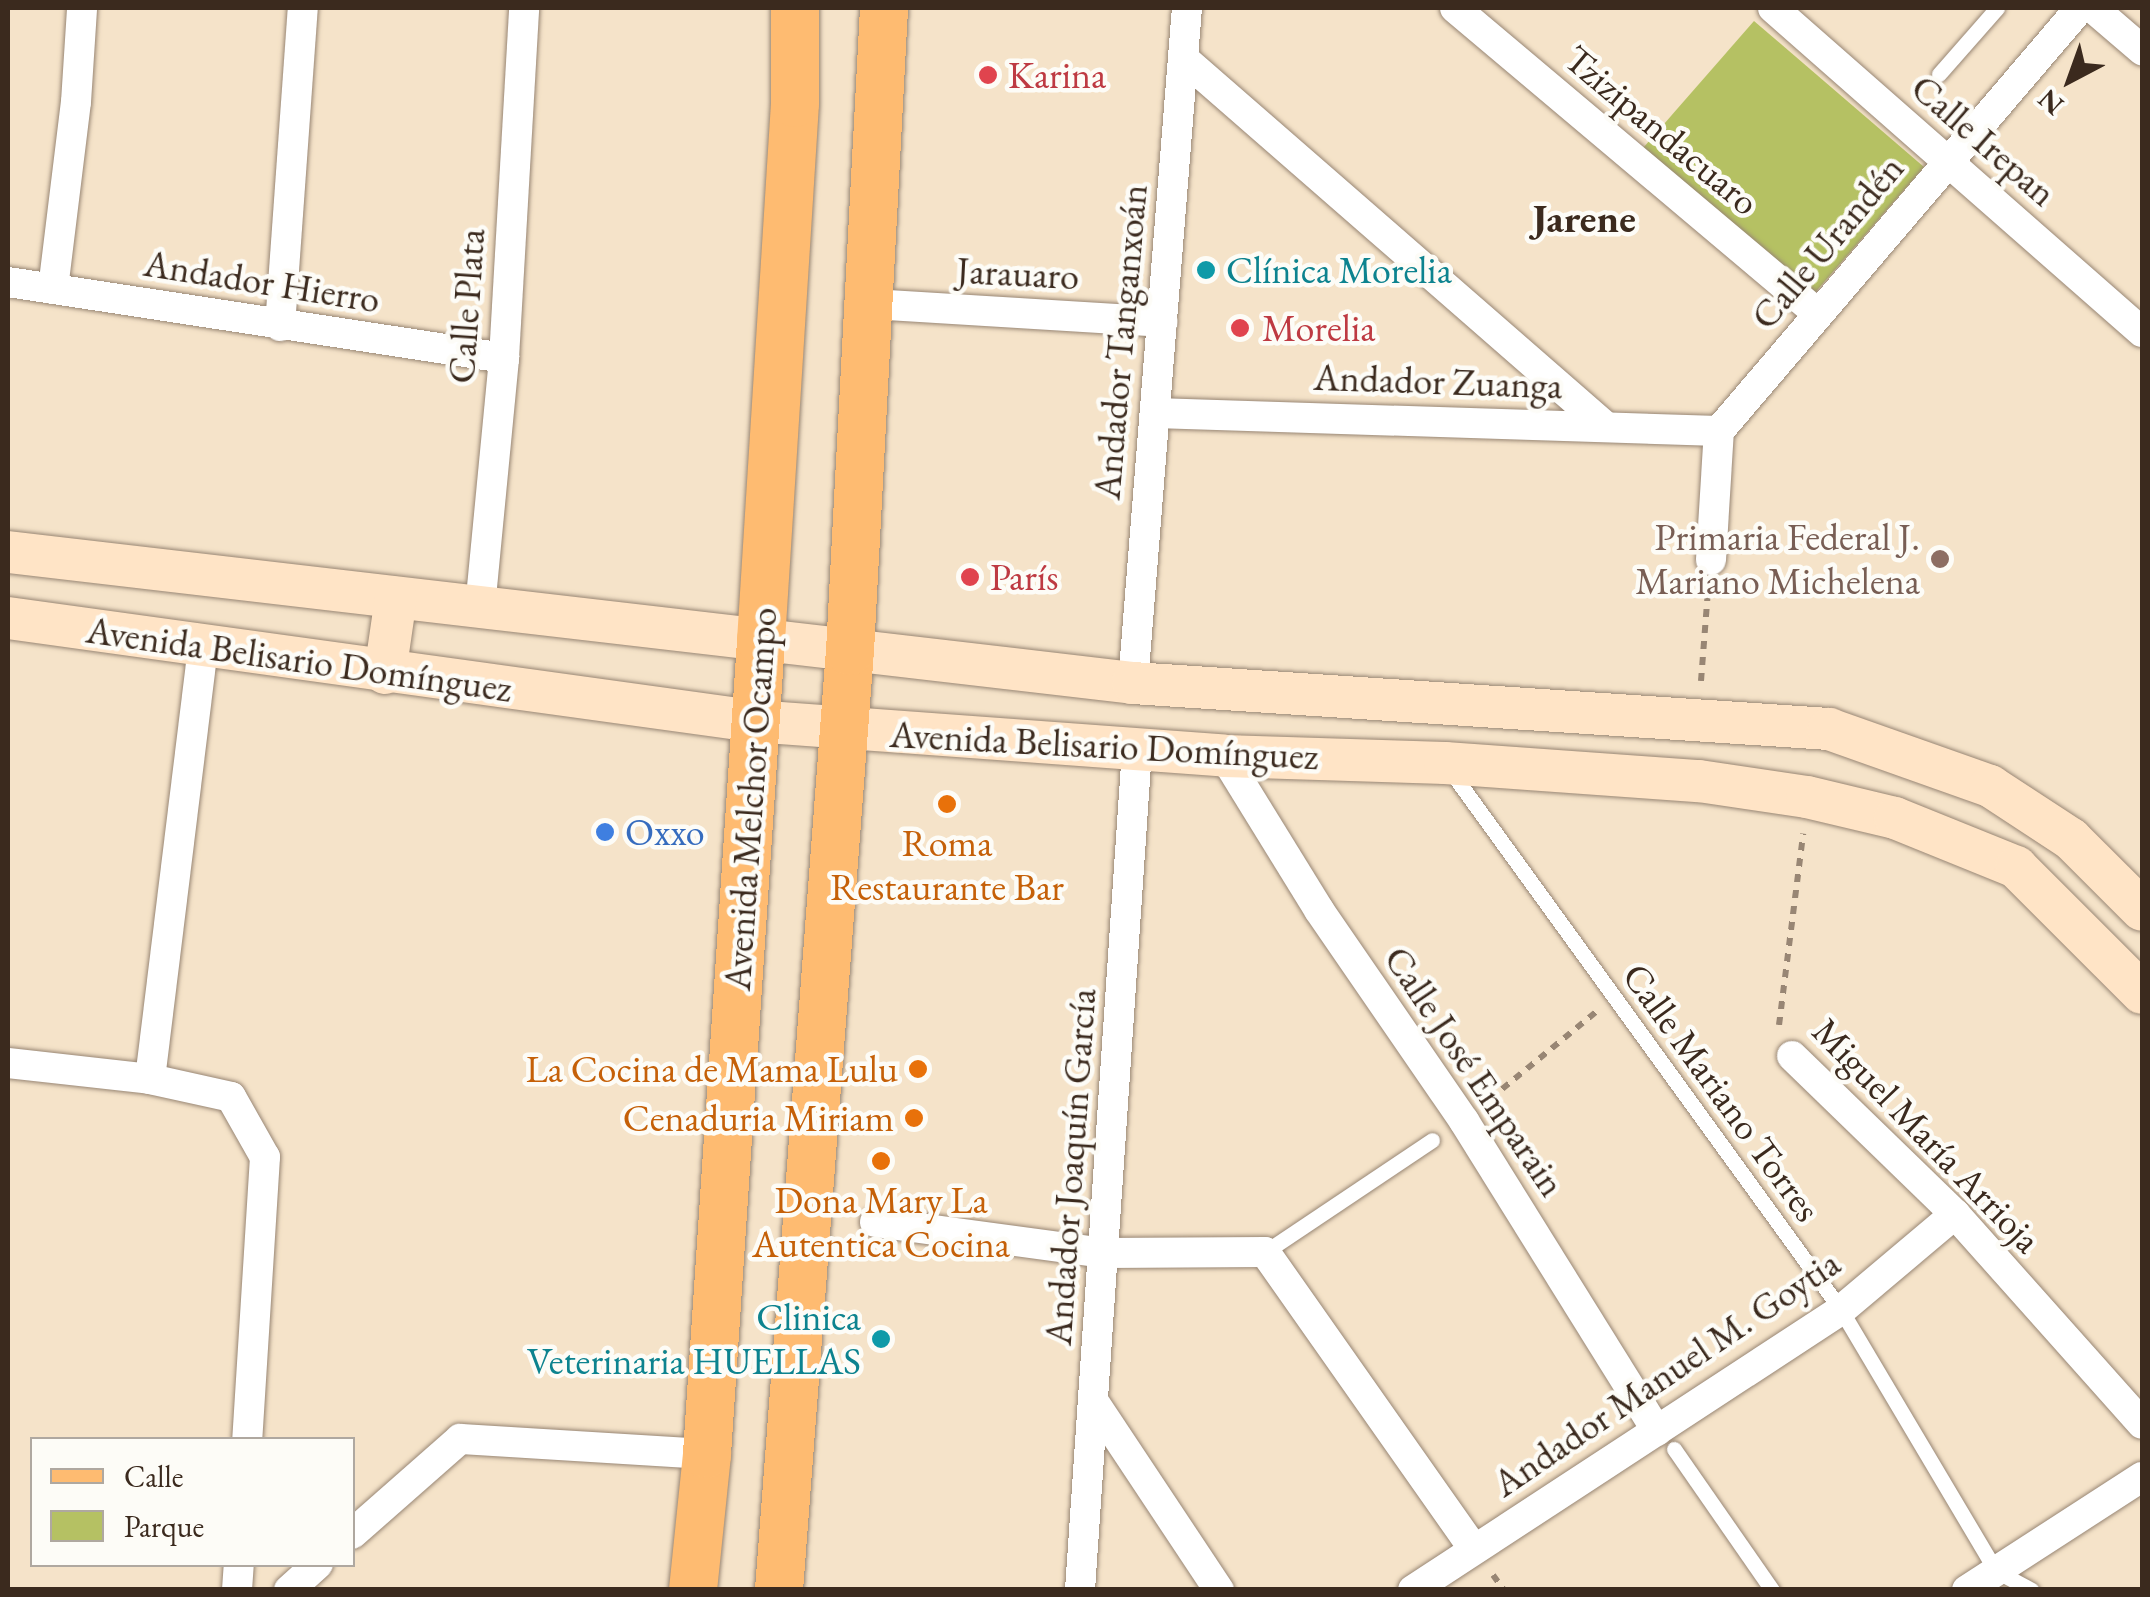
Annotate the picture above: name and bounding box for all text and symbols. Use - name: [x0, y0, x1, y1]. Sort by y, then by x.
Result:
- north arrow: [2020, 30, 2120, 130]
- street label: Tzizipandacuaro: [1556, 36, 1768, 224]
- place label: Karina: [1008, 52, 1106, 98]
- marker: Karina: [977, 64, 999, 86]
- street label: Calle Irepan: [1902, 65, 2066, 215]
- text: N: [2030, 82, 2071, 124]
- street label: Calle Urandén: [1741, 146, 1913, 338]
- street label: Andador Tanganxoán: [1084, 183, 1156, 501]
- district label: Jarene: [1532, 194, 1636, 242]
- street label: Calle Plata: [438, 227, 494, 385]
- street label: Andador Hierro: [141, 240, 383, 322]
- street label: Jarauaro: [956, 247, 1080, 299]
- place label: Clínica Morelia: [1226, 247, 1452, 293]
- marker: Clínica Morelia: [1195, 259, 1217, 281]
- place label: Morelia: [1262, 305, 1375, 351]
- marker: Morelia: [1227, 315, 1253, 341]
- street label: Andador Zuanga: [1313, 354, 1563, 408]
- place label: Primaria Federal J. Mariano Michelena: [1635, 514, 1920, 604]
- marker: Primaria Federal J. Mariano Michelena: [1929, 548, 1951, 570]
- place label: París: [990, 554, 1059, 600]
- marker: París: [959, 566, 981, 588]
- street label: Avenida Melchor Ocampo: [714, 606, 786, 992]
- street label: Avenida Belisario Domínguez: [83, 607, 515, 711]
- street label: Avenida Belisario Domínguez: [889, 711, 1319, 779]
- marker: Roma Restaurante Bar: [936, 793, 958, 815]
- place label: Oxxo: [625, 809, 705, 855]
- place label: Roma Restaurante Bar: [830, 820, 1064, 909]
- marker: Oxxo: [594, 821, 616, 843]
- street label: Calle José Emparain: [1375, 937, 1575, 1205]
- street label: Calle Mariano Torres: [1613, 954, 1831, 1230]
- street label: Andador Joaquín García: [1035, 987, 1105, 1347]
- street label: Miguel María Arrioja: [1803, 1008, 2051, 1262]
- place label: La Cocina de Mama Lulu: [526, 1046, 898, 1092]
- marker: La Cocina de Mama Lulu: [907, 1058, 929, 1080]
- place label: Cenaduria Miriam: [623, 1095, 894, 1141]
- marker: Cenaduria Miriam: [903, 1107, 925, 1129]
- marker: Dona Mary La Autentica Cocina: [870, 1150, 892, 1172]
- place label: Dona Mary La Autentica Cocina: [752, 1177, 1010, 1266]
- street label: Andador Manuel M. Goytia: [1484, 1240, 1848, 1506]
- place label: Clinica Veterinaria HUELLAS: [527, 1294, 861, 1384]
- marker: Clinica Veterinaria HUELLAS: [870, 1328, 892, 1350]
- legend: [30, 1437, 355, 1567]
- text: Calle: [124, 1457, 183, 1496]
- text: Parque: [124, 1507, 204, 1546]

